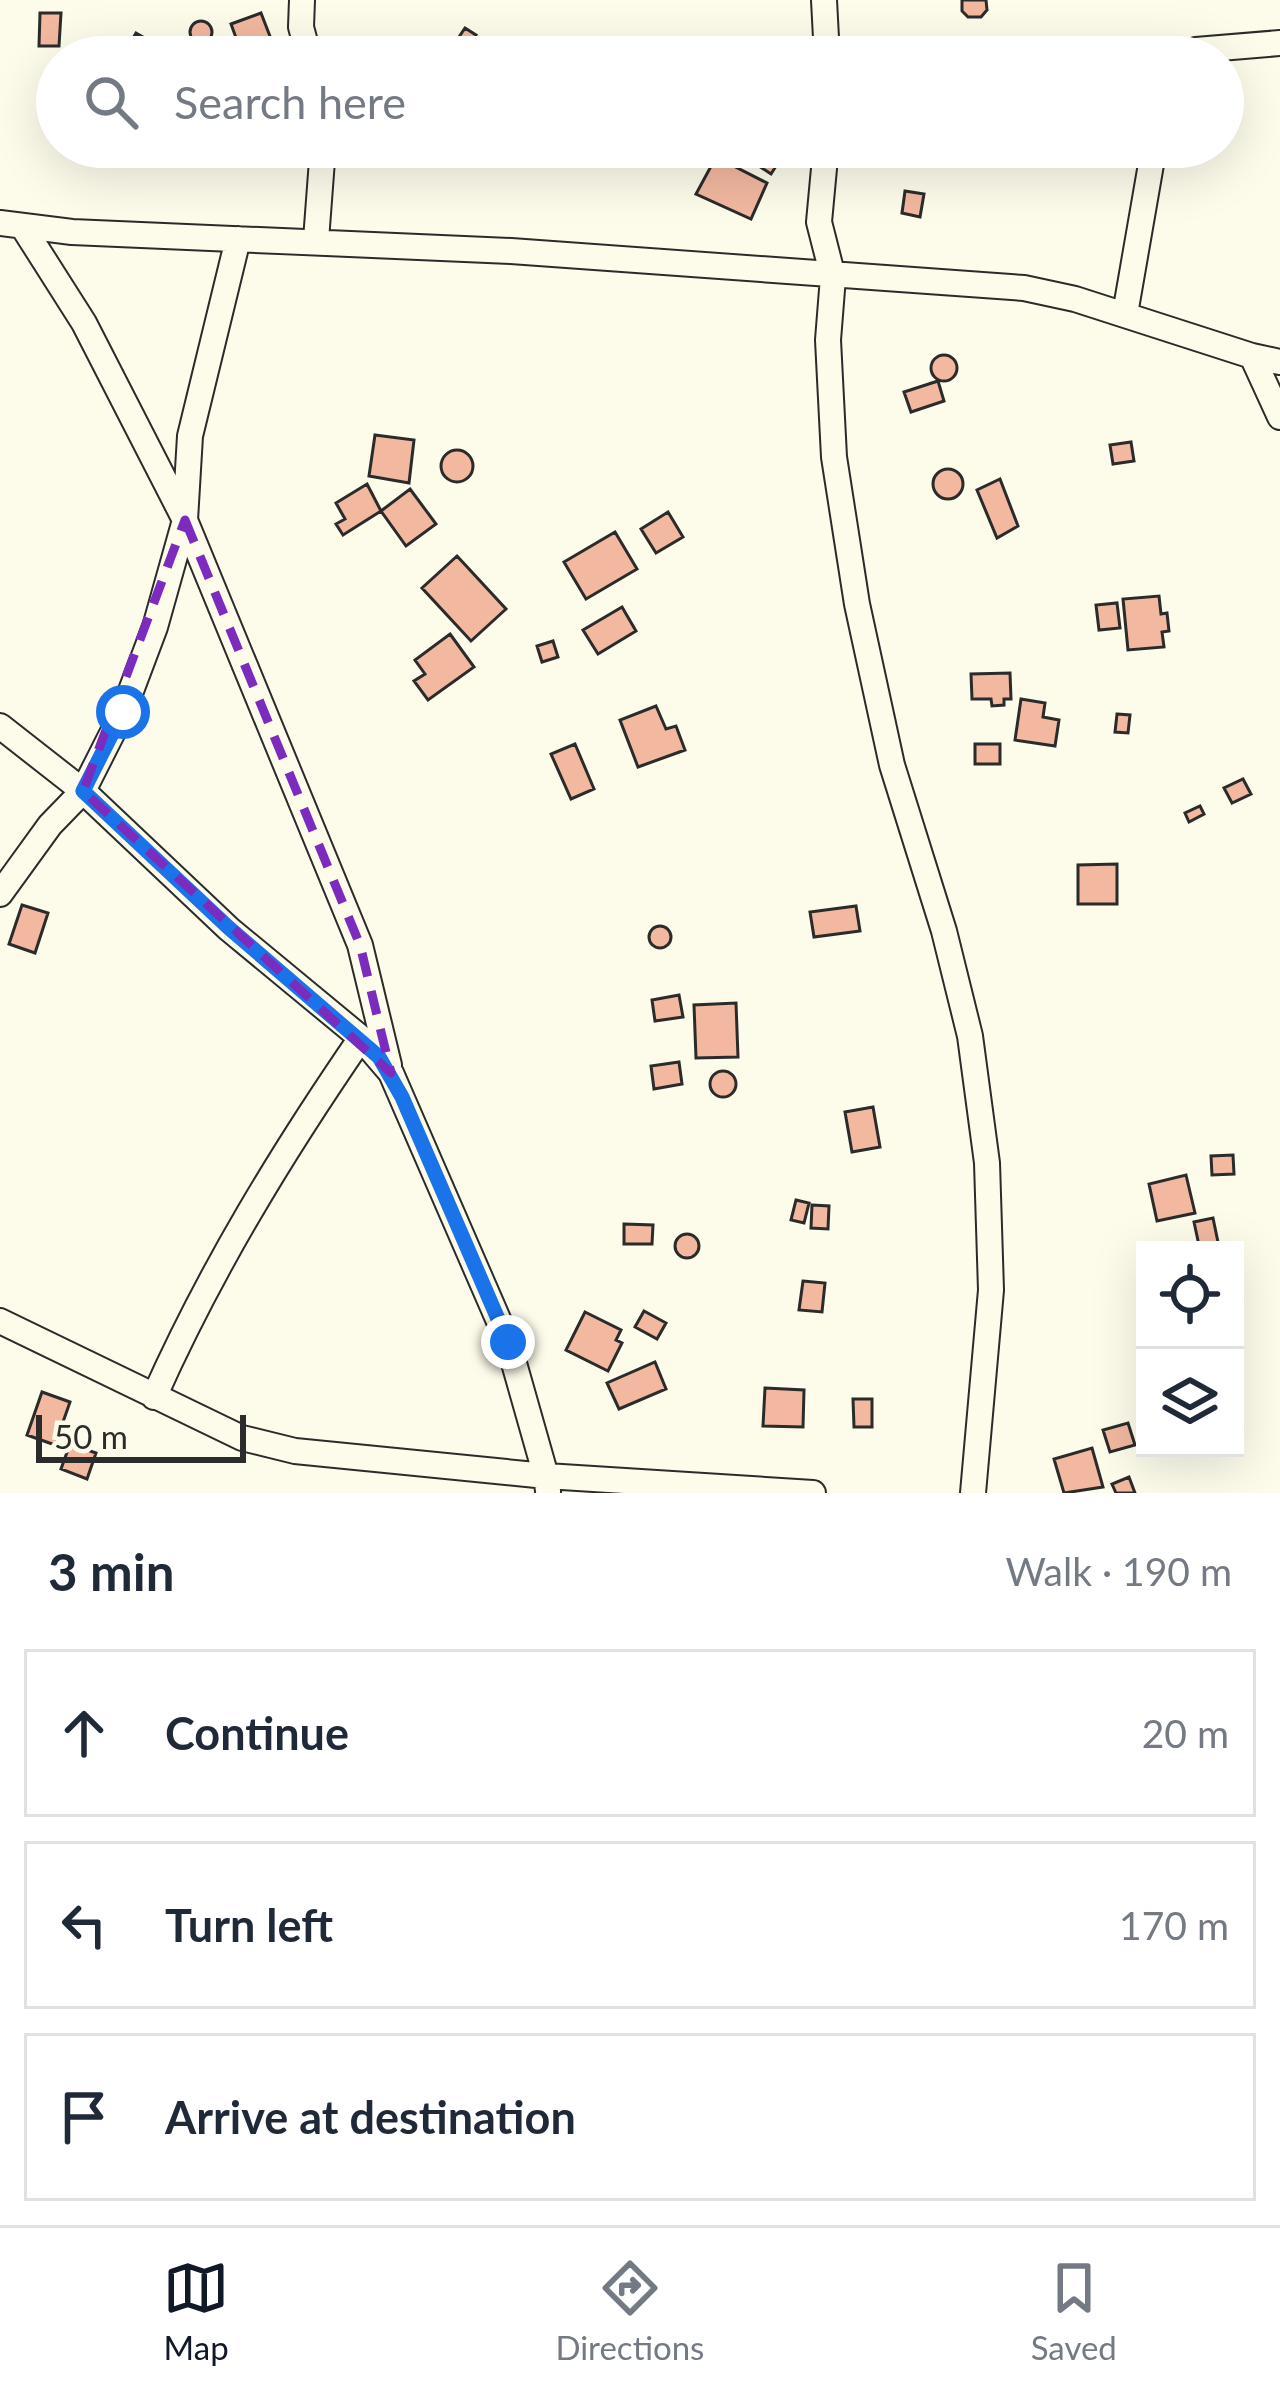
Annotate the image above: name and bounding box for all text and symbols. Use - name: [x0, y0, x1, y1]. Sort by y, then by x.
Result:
- search box: [36, 36, 1244, 168]
- icon: search: [78, 69, 144, 135]
- text: Search here: [174, 75, 406, 129]
- route start: [96, 685, 150, 739]
- map controls: [1136, 1241, 1244, 1457]
- button: locate: [1136, 1241, 1244, 1349]
- route end: [481, 1315, 535, 1369]
- button: layers: [1136, 1349, 1244, 1457]
- scale bar: [36, 1409, 246, 1462]
- text: 50 m: [54, 1416, 128, 1456]
- text: 3 min: [48, 1541, 174, 1602]
- text: Walk · 190 m: [1005, 1548, 1232, 1594]
- icon: ahead: [51, 1700, 117, 1766]
- text: Continue: [165, 1706, 349, 1760]
- text: 20 m: [1142, 1710, 1229, 1756]
- icon: left: [51, 1892, 117, 1958]
- text: Turn left: [165, 1898, 333, 1952]
- text: 170 m: [1119, 1902, 1229, 1948]
- icon: arrive: [51, 2084, 117, 2150]
- text: Arrive at destination: [165, 2090, 576, 2144]
- tab: Map: [163, 2255, 229, 2367]
- tab: Directions: [555, 2255, 704, 2367]
- tab: Saved: [1031, 2255, 1117, 2367]

